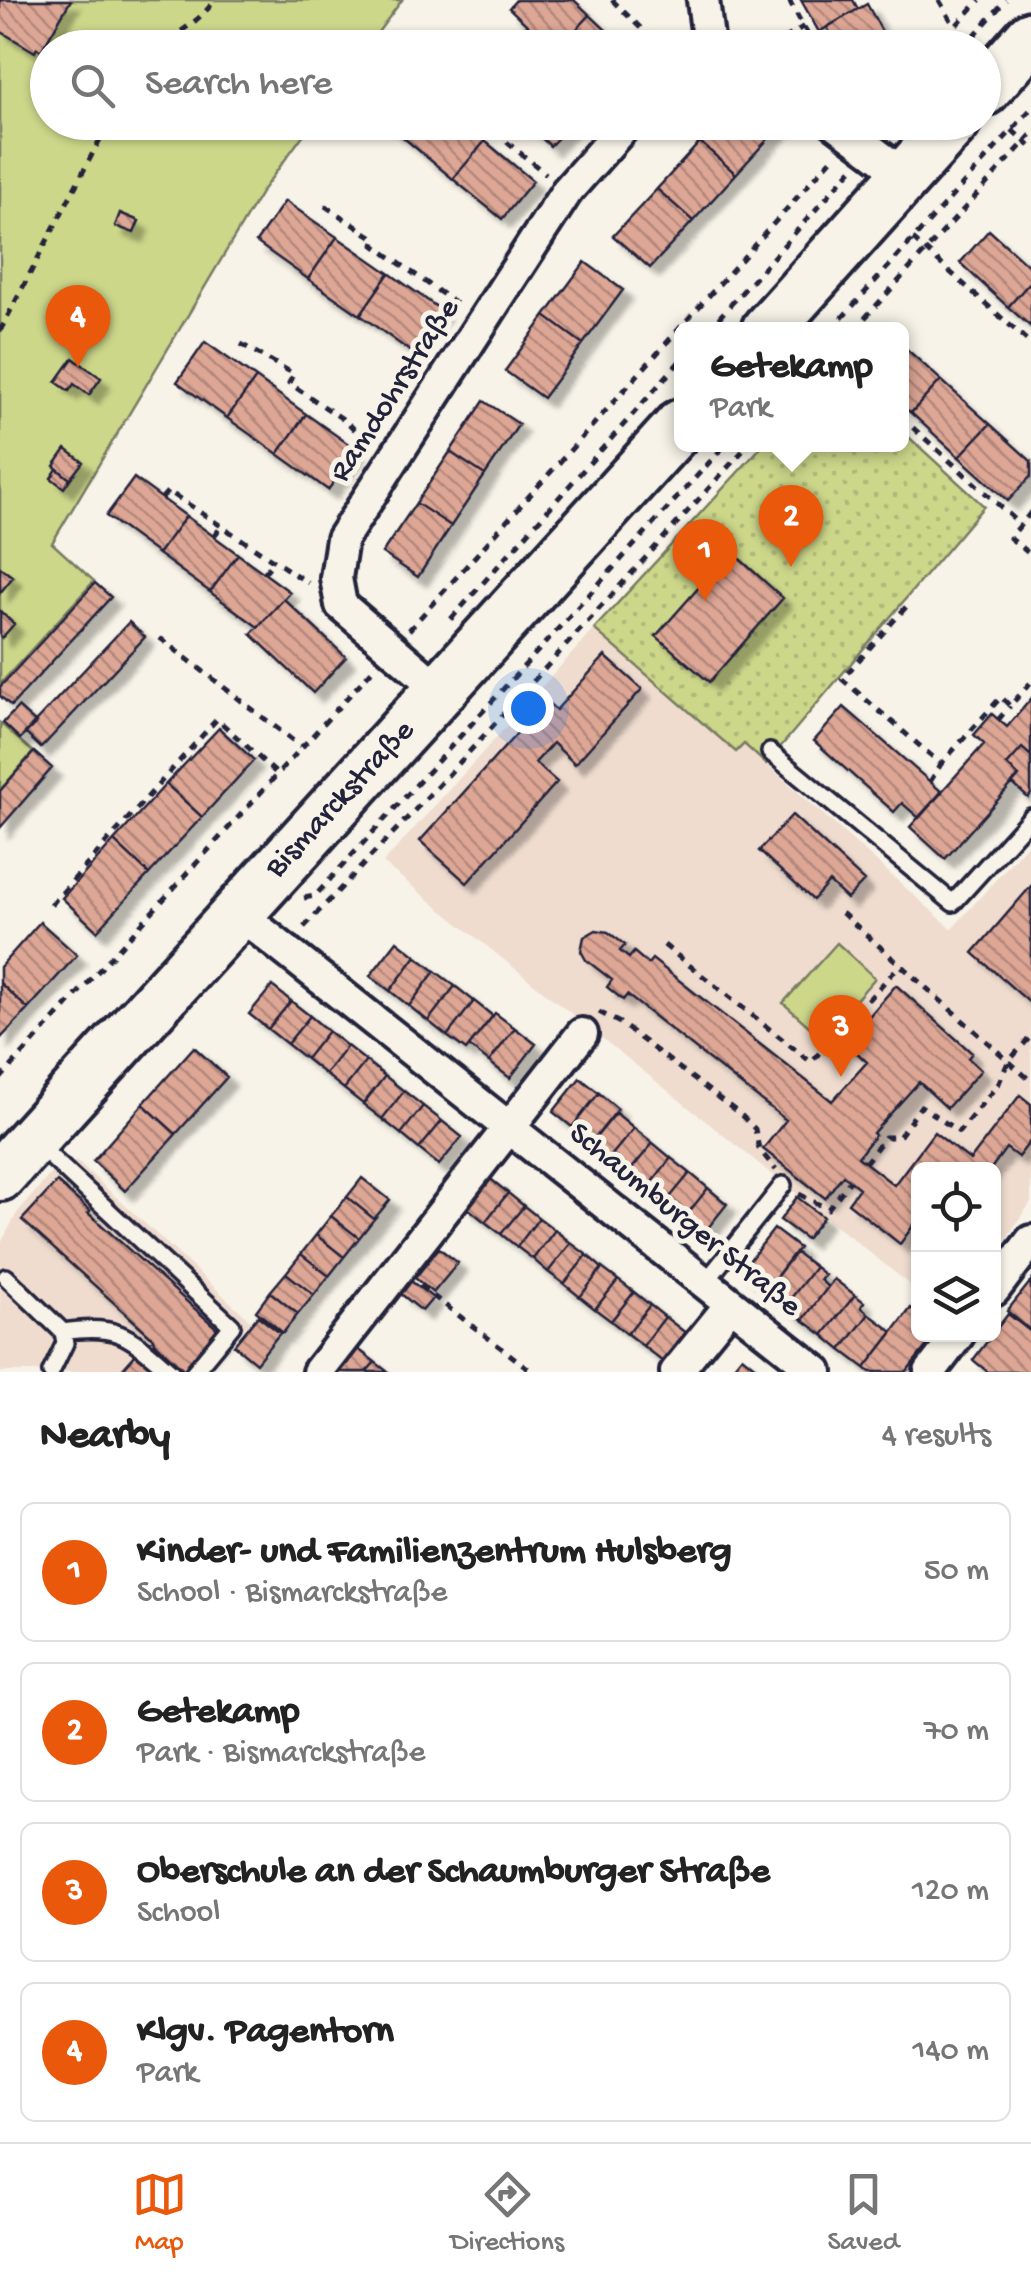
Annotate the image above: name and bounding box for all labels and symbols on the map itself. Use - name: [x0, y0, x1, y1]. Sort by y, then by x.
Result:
- pin: 4: [46, 284, 110, 367]
- street label: Ramdohrstraße: [323, 292, 470, 490]
- pin: 2: [758, 484, 824, 567]
- pin: 1: [672, 518, 738, 601]
- your location: [503, 683, 554, 734]
- street label: Bismarckstraße: [258, 713, 424, 888]
- pin: 3: [808, 994, 874, 1077]
- street label: Schaumburger Straße: [560, 1116, 808, 1327]

